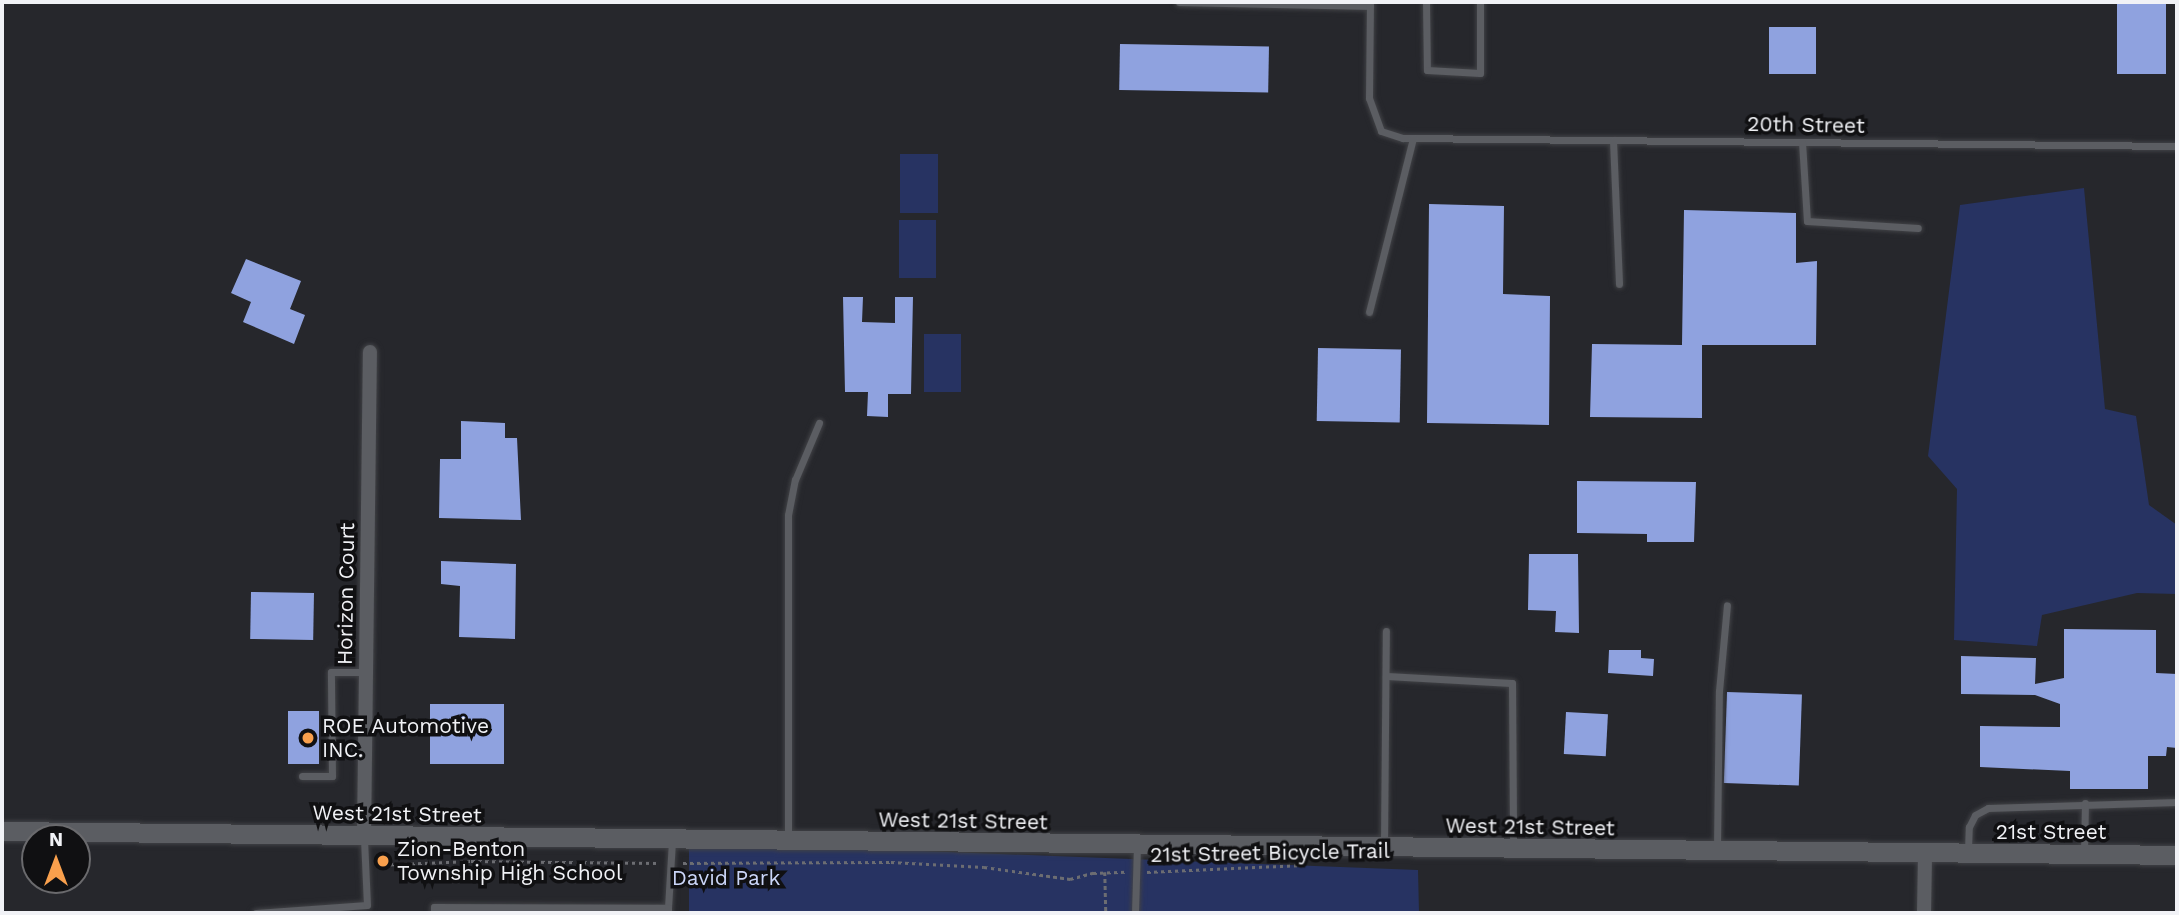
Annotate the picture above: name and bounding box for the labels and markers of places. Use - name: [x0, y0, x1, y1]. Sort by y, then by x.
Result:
- place label: ROE Automotive INC.: [322, 713, 490, 763]
- marker: ROE Automotive INC.: [300, 730, 316, 746]
- place label: Zion-Benton Township High School: [397, 836, 622, 886]
- marker: Zion-Benton Township High School: [375, 853, 391, 869]

